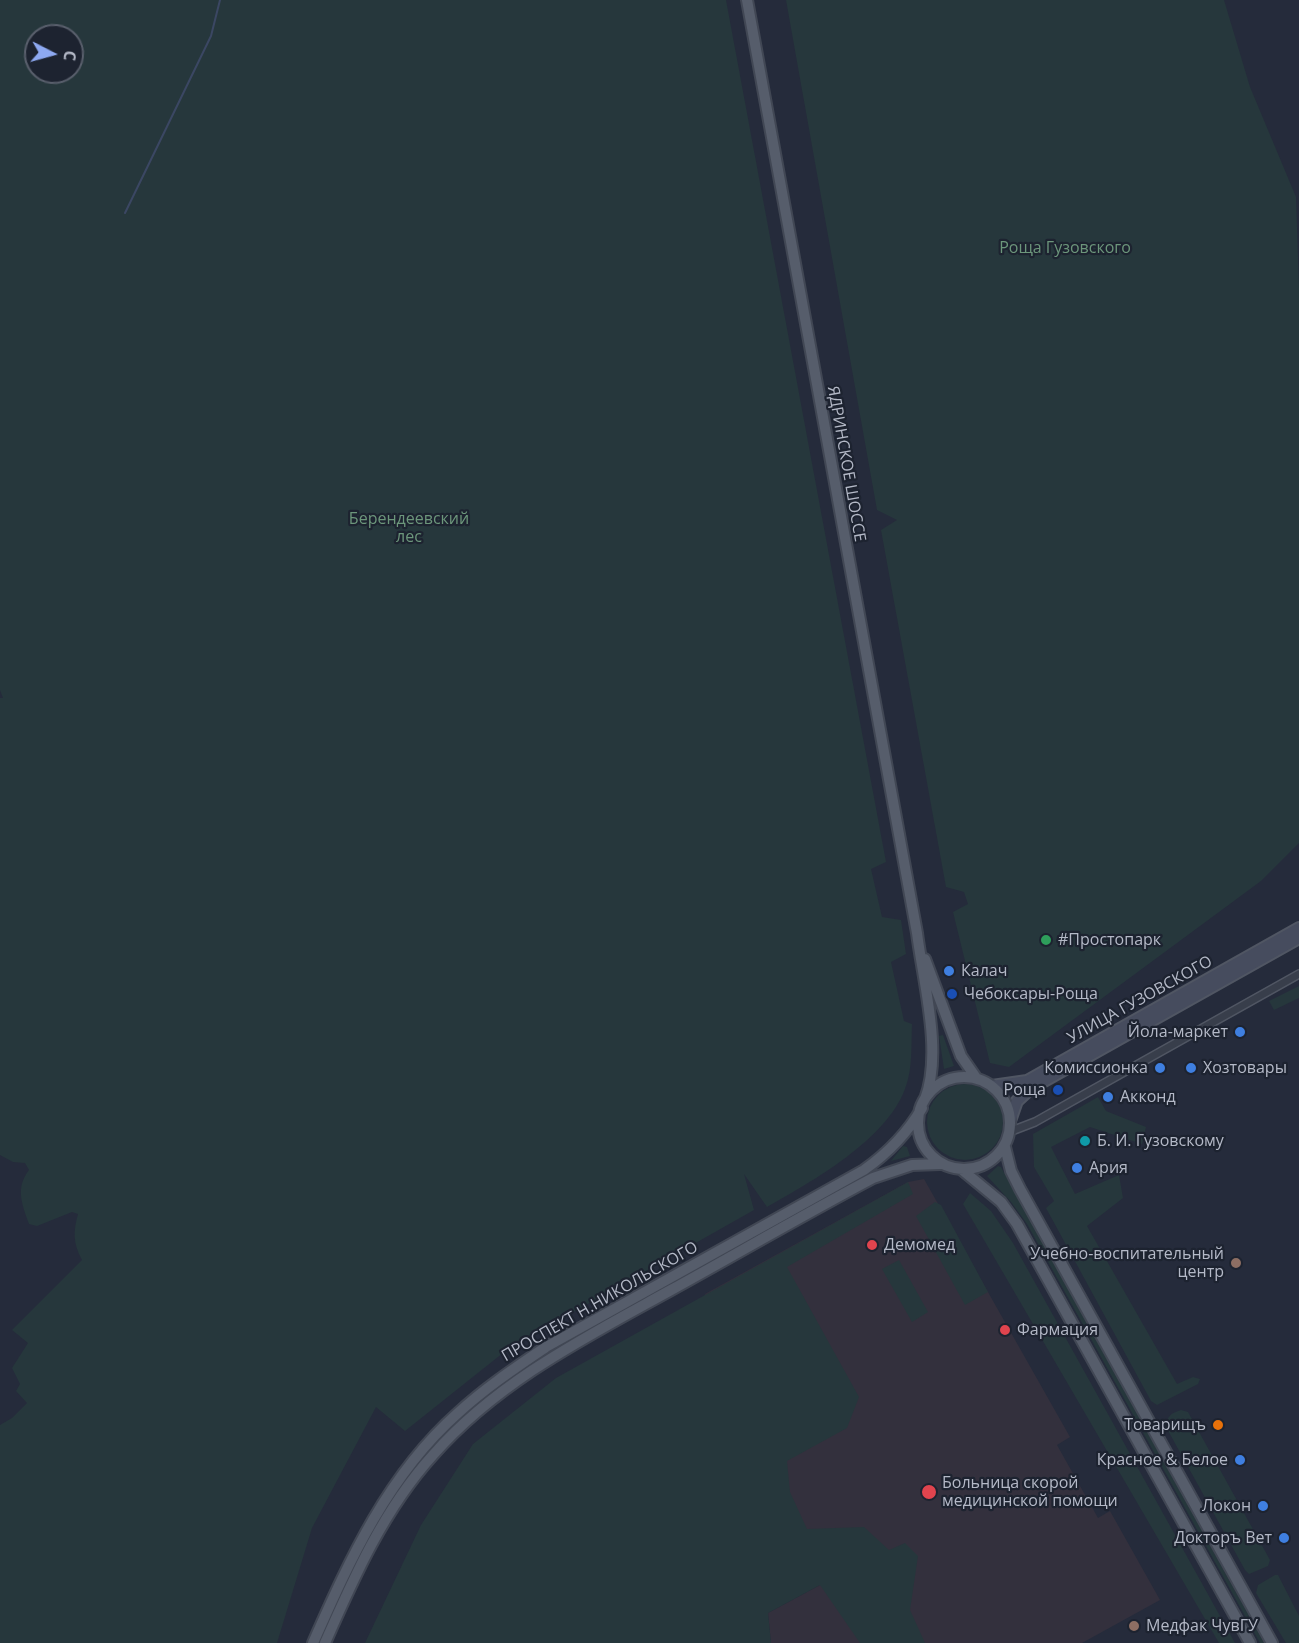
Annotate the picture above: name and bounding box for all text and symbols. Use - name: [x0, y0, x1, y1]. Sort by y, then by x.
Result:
- north arrow: [24, 24, 84, 84]
- text: С: [58, 49, 81, 62]
- park label: Роща Гузовского: [999, 238, 1131, 258]
- street label: ЯДРИНСКОЕ ШОССЕ: [823, 385, 869, 543]
- park label: Берендеевский лес: [349, 509, 469, 547]
- place label: #Простопарк: [1058, 930, 1161, 950]
- marker: #Простопарк: [1039, 933, 1053, 947]
- street label: УЛИЦА ГУЗОВСКОГО: [1064, 952, 1216, 1048]
- place label: Калач: [961, 961, 1007, 981]
- marker: Калач: [942, 964, 956, 978]
- place label: Чебоксары-Роща: [964, 984, 1098, 1004]
- marker: Чебоксары-Роща: [945, 987, 959, 1001]
- place label: Йола-маркет: [1128, 1022, 1228, 1042]
- marker: Йола-маркет: [1233, 1025, 1247, 1039]
- place label: Комиссионка: [1044, 1058, 1148, 1078]
- place label: Хозтовары: [1203, 1058, 1287, 1078]
- marker: Комиссионка: [1153, 1061, 1167, 1075]
- marker: Хозтовары: [1184, 1061, 1198, 1075]
- place label: Роща: [1004, 1080, 1046, 1100]
- marker: Роща: [1051, 1083, 1065, 1097]
- place label: Акконд: [1120, 1087, 1176, 1107]
- marker: Акконд: [1101, 1090, 1115, 1104]
- place label: Б. И. Гузовскому: [1097, 1131, 1224, 1151]
- marker: Б. И. Гузовскому: [1078, 1134, 1092, 1148]
- place label: Ария: [1089, 1158, 1128, 1178]
- marker: Ария: [1070, 1161, 1084, 1175]
- place label: Демомед: [884, 1235, 955, 1255]
- street label: ПРОСПЕКТ Н.НИКОЛЬСКОГО: [498, 1238, 702, 1366]
- marker: Демомед: [865, 1238, 879, 1252]
- place label: Учебно-воспитательный центр: [1030, 1244, 1224, 1282]
- marker: Учебно-воспитательный центр: [1229, 1256, 1243, 1270]
- place label: Фармация: [1017, 1320, 1098, 1340]
- marker: Фармация: [998, 1323, 1012, 1337]
- place label: Товарищъ: [1124, 1415, 1206, 1435]
- marker: Товарищъ: [1211, 1418, 1225, 1432]
- place label: Красное & Белое: [1097, 1450, 1228, 1470]
- marker: Красное & Белое: [1233, 1453, 1247, 1467]
- place label: Больница скорой медицинской помощи: [942, 1473, 1118, 1511]
- marker: Больница скорой медицинской помощи: [920, 1483, 938, 1501]
- place label: Локон: [1202, 1496, 1251, 1516]
- marker: Локон: [1256, 1499, 1270, 1513]
- place label: Докторъ Вет: [1174, 1528, 1272, 1548]
- marker: Докторъ Вет: [1277, 1531, 1291, 1545]
- place label: Медфак ЧувГУ: [1146, 1616, 1258, 1636]
- marker: Медфак ЧувГУ: [1127, 1619, 1141, 1633]

